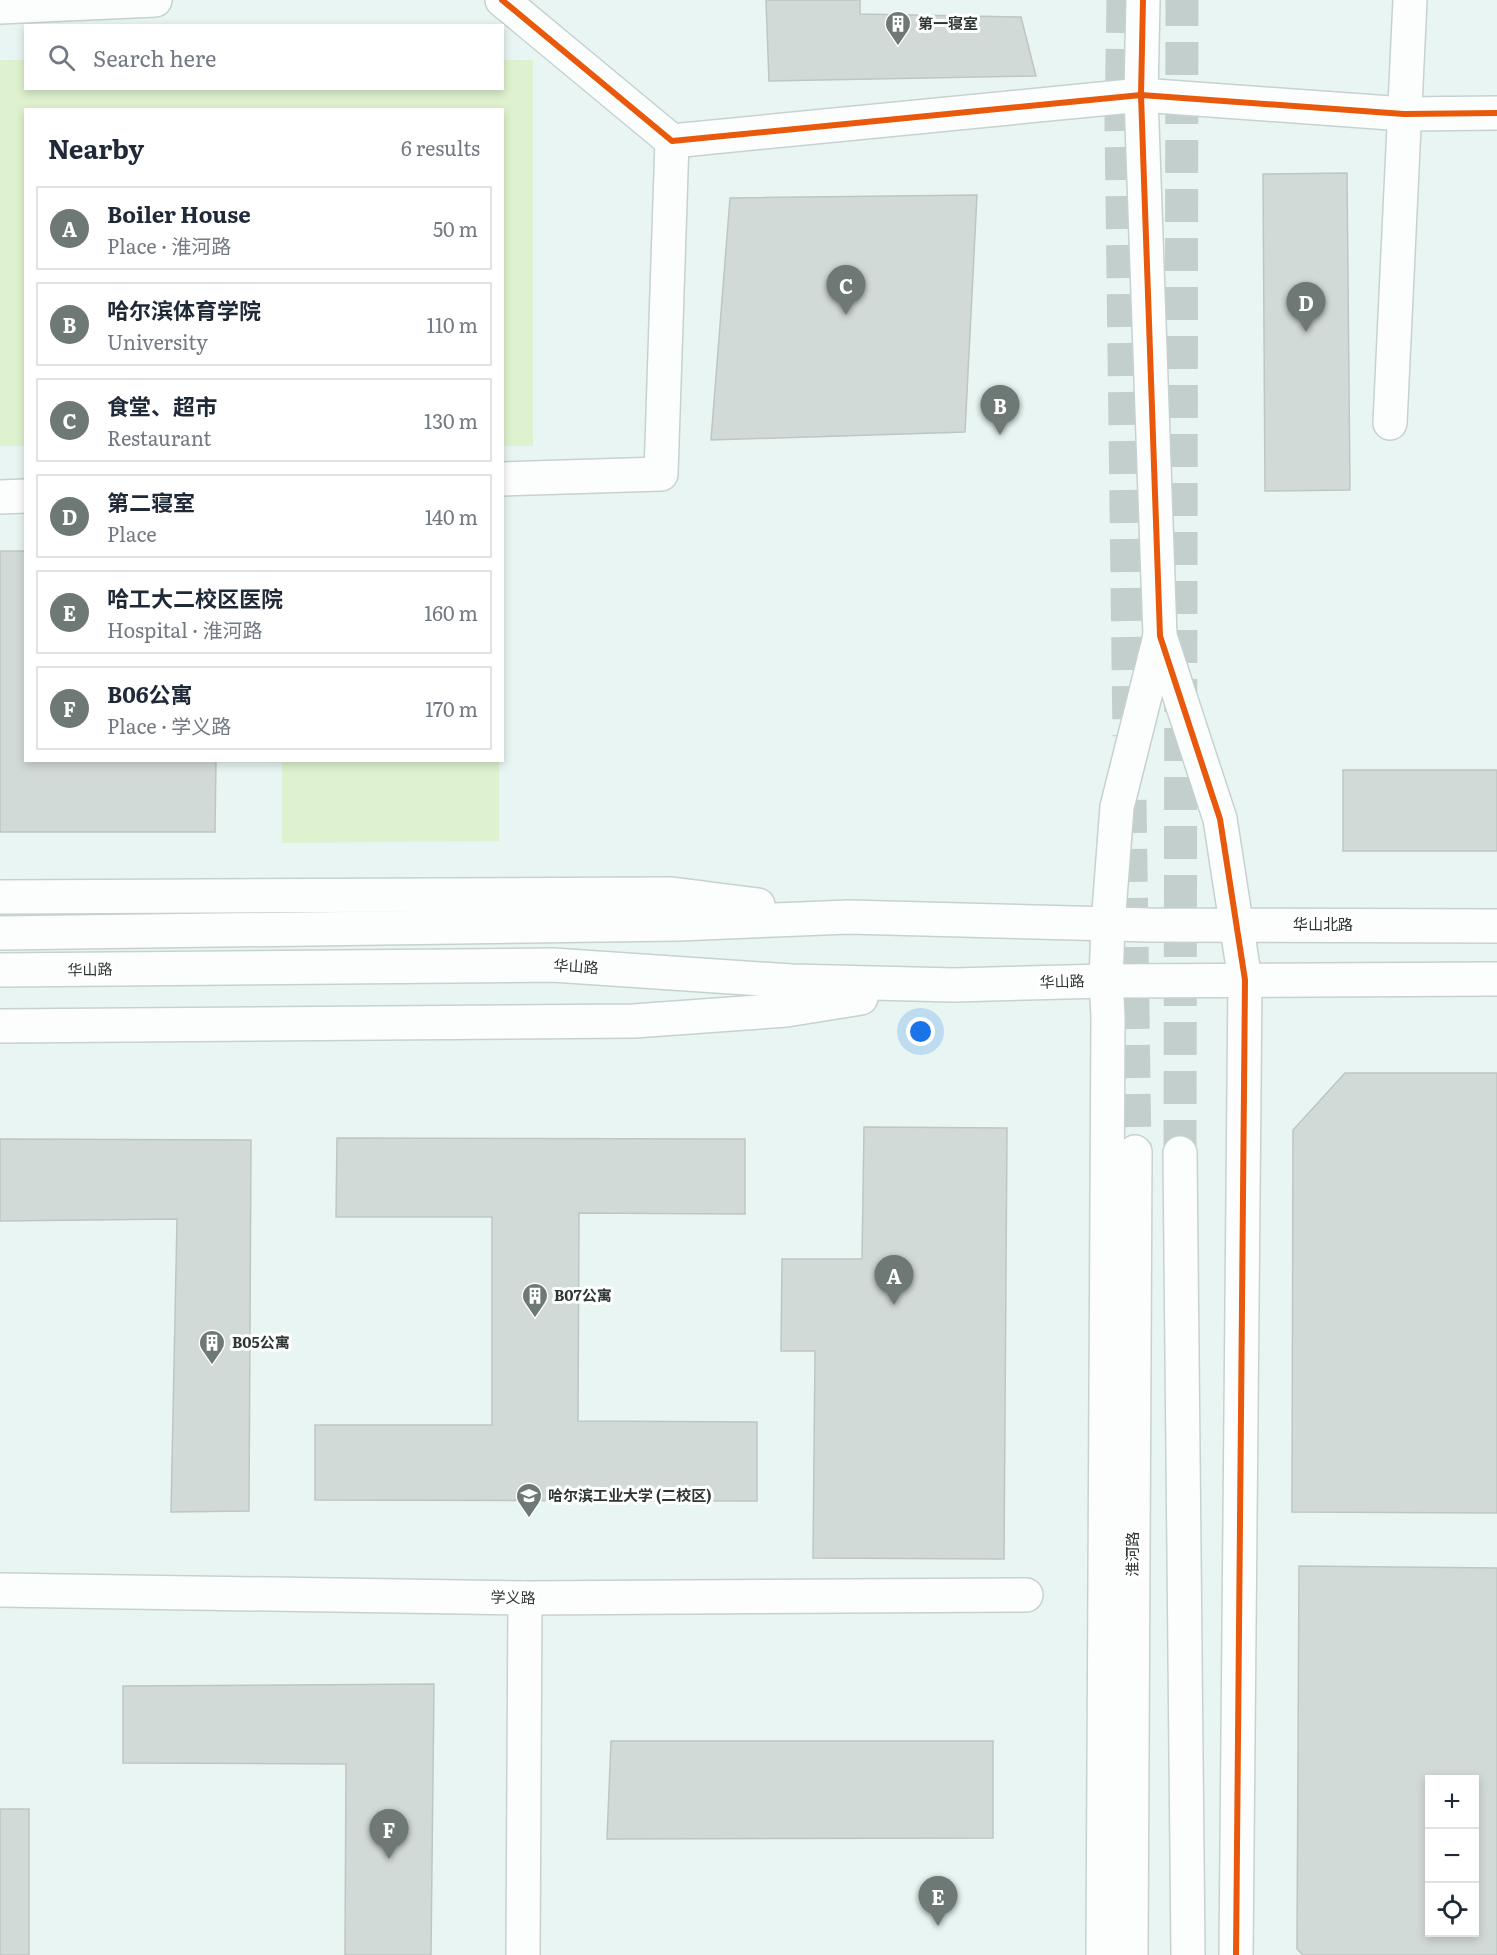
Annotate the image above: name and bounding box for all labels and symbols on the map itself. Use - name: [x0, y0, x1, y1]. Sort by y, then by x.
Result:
- building icon: 第一寝室: [883, 9, 913, 47]
- place label: 第一寝室: [918, 11, 978, 34]
- pin: C: [826, 266, 866, 315]
- pin: D: [1286, 282, 1326, 332]
- pin: B: [980, 386, 1020, 435]
- street label: 华山北路: [1293, 912, 1353, 935]
- street label: 华山路: [553, 953, 599, 978]
- street label: 华山路: [67, 957, 113, 980]
- street label: 华山路: [1039, 968, 1085, 993]
- your location: [906, 1017, 935, 1046]
- pin: A: [874, 1256, 914, 1305]
- building icon: B07公寓: [520, 1281, 550, 1319]
- place label: B07公寓: [554, 1283, 612, 1306]
- building icon: B05公寓: [197, 1328, 227, 1366]
- place label: B05公寓: [232, 1330, 290, 1353]
- school or university icon: 哈尔滨工业大学 (二校区): [514, 1481, 544, 1519]
- place label: 哈尔滨工业大学 (二校区): [548, 1483, 712, 1506]
- street label: 淮河路: [1120, 1531, 1143, 1577]
- street label: 学义路: [490, 1585, 536, 1608]
- pin: F: [370, 1810, 408, 1859]
- pin: E: [918, 1876, 958, 1926]

